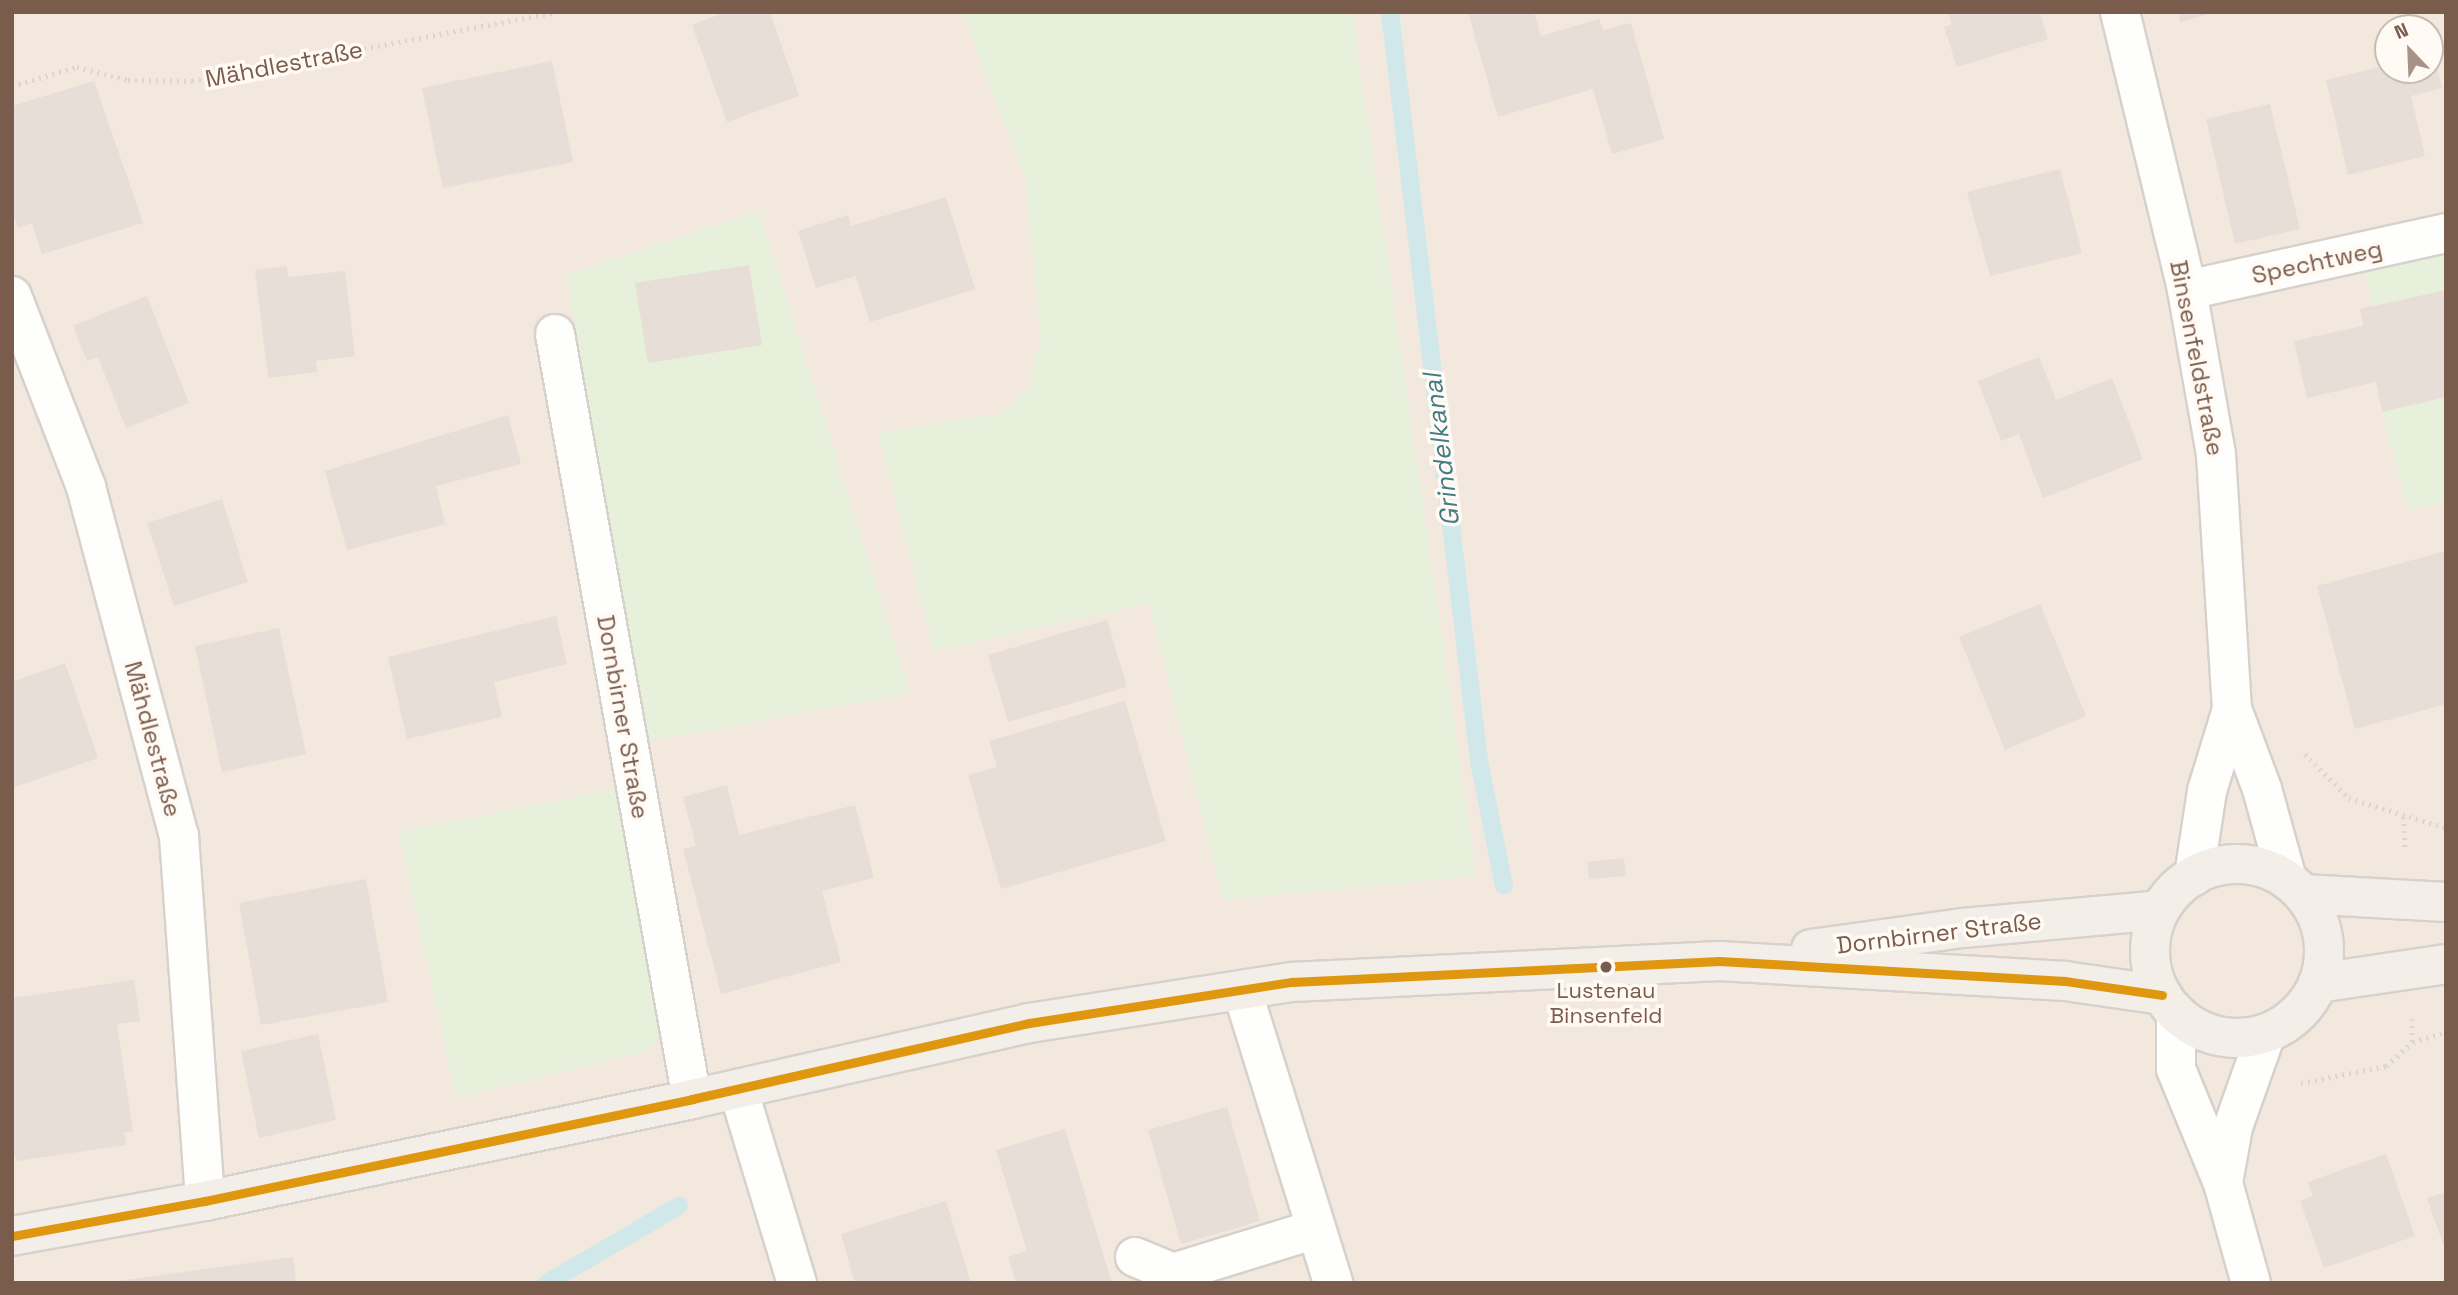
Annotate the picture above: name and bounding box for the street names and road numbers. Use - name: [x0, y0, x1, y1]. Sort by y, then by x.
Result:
- street label: Mähdlestraße: [203, 35, 365, 93]
- street label: Spechtweg: [2249, 234, 2385, 290]
- street label: Binsenfeldstraße: [2164, 258, 2230, 458]
- street label: Dornbirner Straße: [591, 613, 655, 821]
- street label: Mähdlestraße: [118, 658, 188, 820]
- street label: Dornbirner Straße: [1835, 906, 2043, 960]

